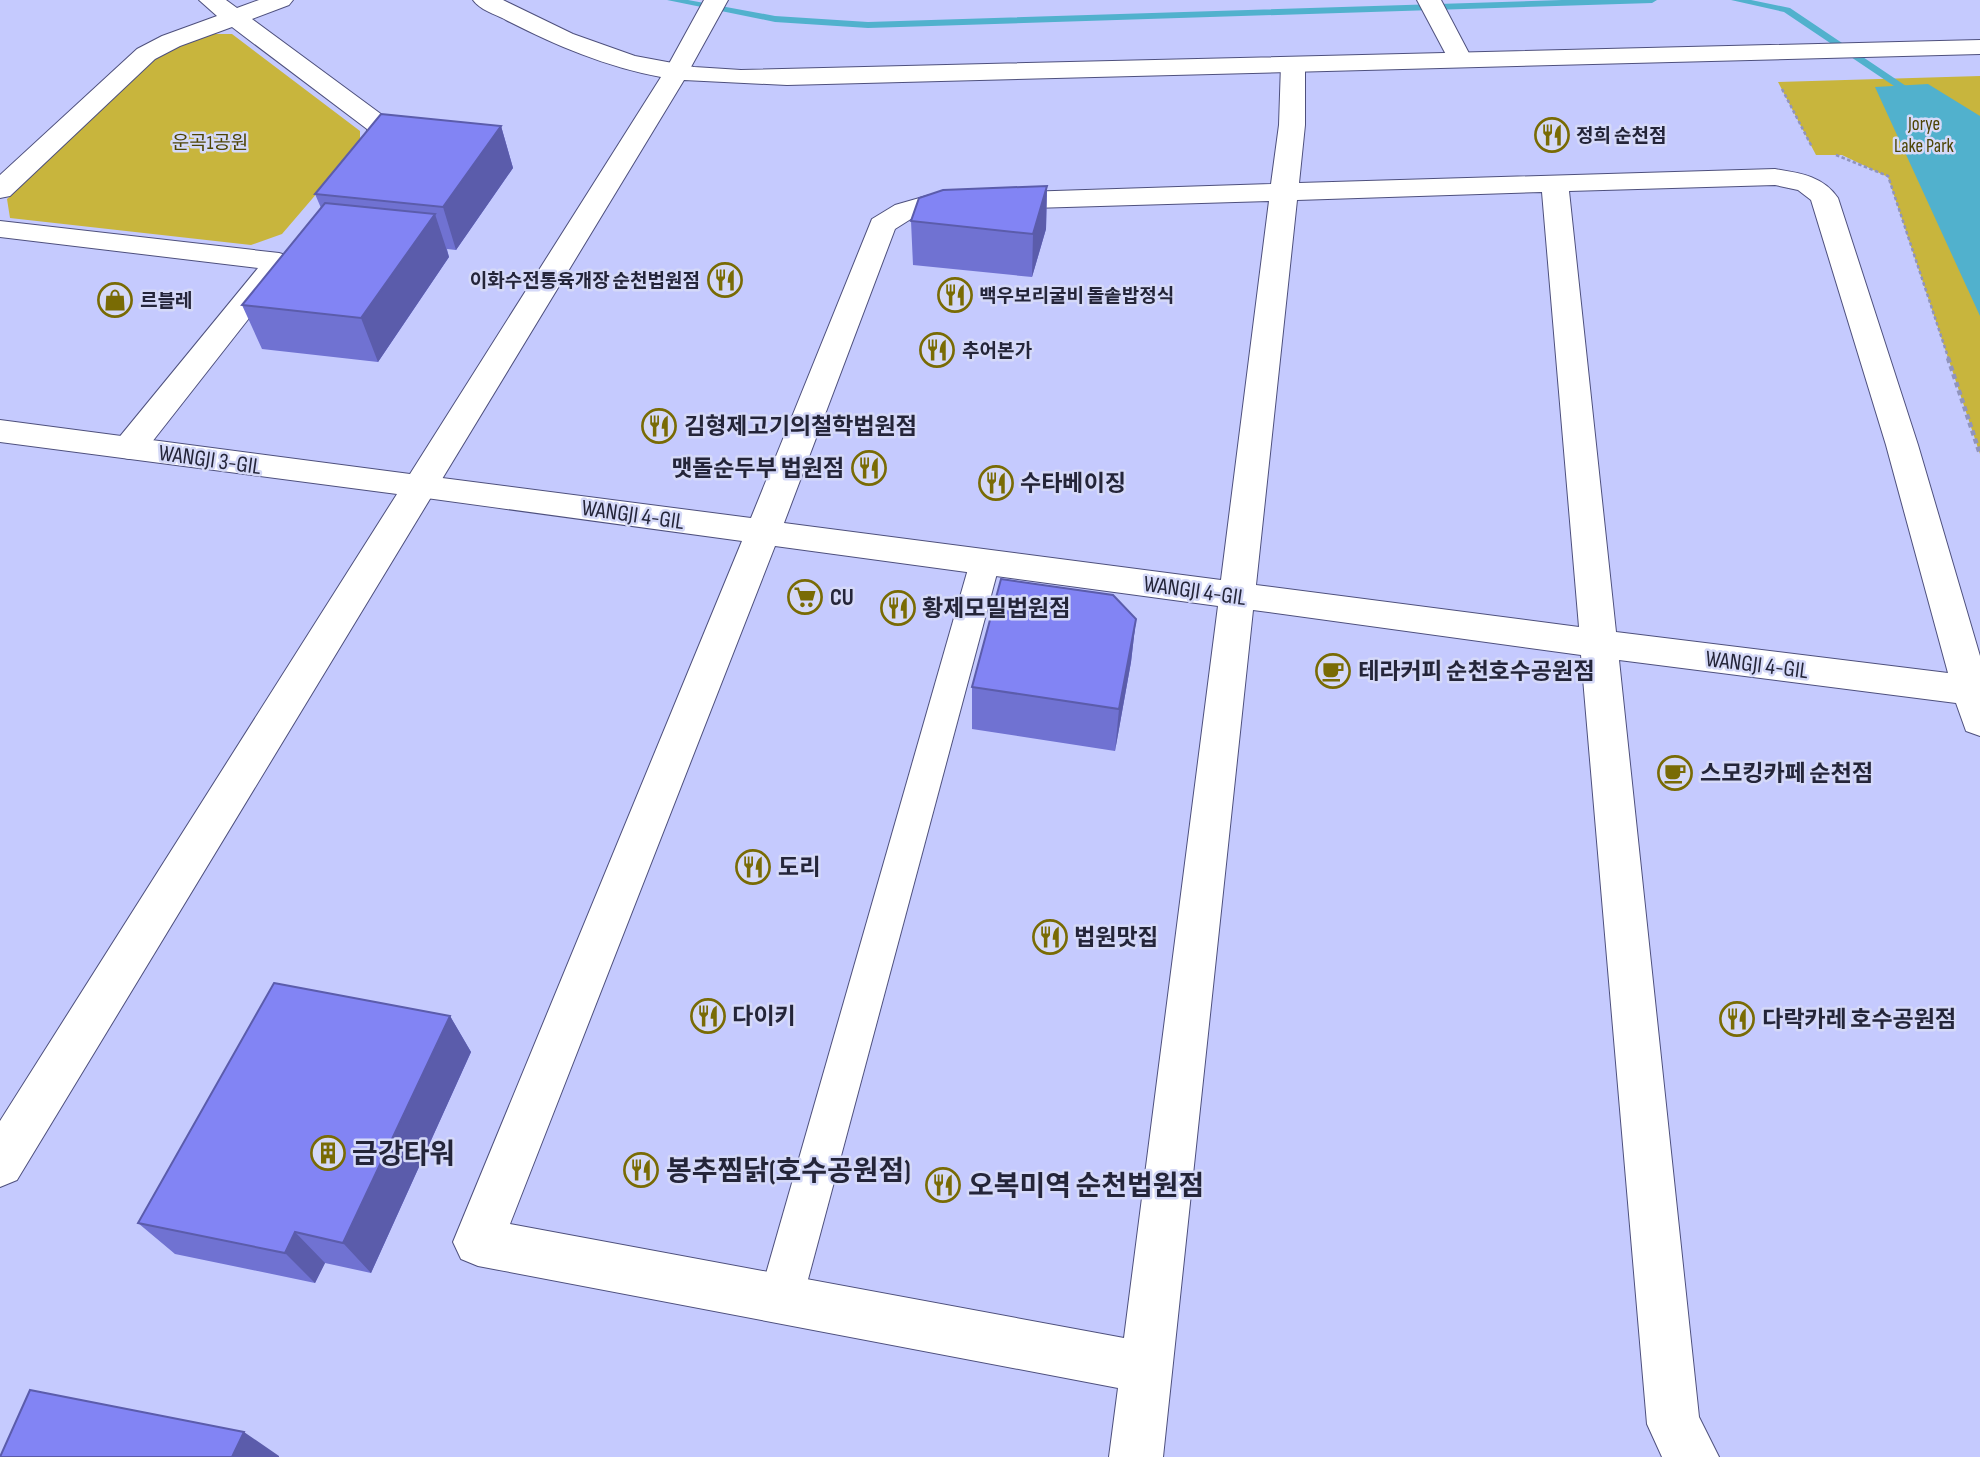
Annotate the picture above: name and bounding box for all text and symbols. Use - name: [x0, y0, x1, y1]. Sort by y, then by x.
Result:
- park label: Jorye Lake Park: [1894, 113, 1955, 158]
- restaurant icon: 정희 순천점: [1533, 116, 1571, 154]
- place label: 정희 순천점: [1576, 125, 1666, 148]
- park label: 운곡1공원: [172, 132, 248, 155]
- restaurant icon: 이화수전통육개장 순천법원점: [706, 261, 744, 299]
- place label: 이화수전통육개장 순천법원점: [470, 270, 700, 293]
- restaurant icon: 백우보리굴비 돌솥밥정식: [936, 276, 974, 314]
- shop icon: 르블레: [96, 281, 134, 319]
- place label: 백우보리굴비 돌솥밥정식: [979, 285, 1174, 308]
- place label: 르블레: [140, 290, 192, 313]
- restaurant icon: 추어본가: [918, 331, 956, 369]
- place label: 추어본가: [962, 340, 1032, 363]
- restaurant icon: 김형제고기의철학법원점: [640, 407, 678, 445]
- place label: 김형제고기의철학법원점: [684, 413, 917, 441]
- street label: WANGJI 3-GIL: [157, 439, 263, 481]
- restaurant icon: 맷돌순두부 법원점: [850, 449, 888, 487]
- place label: 맷돌순두부 법원점: [671, 455, 844, 483]
- restaurant icon: 수타베이징: [977, 464, 1015, 502]
- place label: 수타베이징: [1020, 470, 1126, 498]
- street label: WANGJI 4-GIL: [580, 494, 686, 536]
- street label: WANGJI 4-GIL: [1142, 570, 1248, 612]
- supermarket icon: CU: [786, 578, 824, 616]
- place label: CU: [830, 584, 854, 612]
- restaurant icon: 황제모밀법원점: [879, 589, 917, 627]
- place label: 황제모밀법원점: [922, 595, 1070, 623]
- street label: WANGJI 4-GIL: [1704, 645, 1810, 685]
- cafe icon: 테라커피 순천호수공원점: [1314, 652, 1352, 690]
- place label: 테라커피 순천호수공원점: [1358, 658, 1594, 686]
- cafe icon: 스모킹카페 순천점: [1656, 754, 1694, 792]
- place label: 스모킹카페 순천점: [1700, 760, 1873, 788]
- restaurant icon: 도리: [734, 848, 772, 886]
- place label: 도리: [778, 854, 820, 882]
- restaurant icon: 법원맛집: [1031, 918, 1069, 956]
- place label: 법원맛집: [1074, 924, 1159, 952]
- restaurant icon: 다이키: [689, 997, 727, 1035]
- restaurant icon: 다락카레 호수공원점: [1718, 1000, 1756, 1038]
- place label: 다이키: [732, 1003, 795, 1031]
- place label: 다락카레 호수공원점: [1762, 1006, 1956, 1034]
- building icon: 금강타워: [309, 1134, 347, 1172]
- place label: 금강타워: [352, 1138, 455, 1171]
- restaurant icon: 봉추찜닭(호수공원점): [622, 1151, 660, 1189]
- place label: 봉추찜닭(호수공원점): [666, 1155, 911, 1188]
- restaurant icon: 오복미역 순천법원점: [924, 1166, 962, 1204]
- place label: 오복미역 순천법원점: [968, 1170, 1204, 1203]

